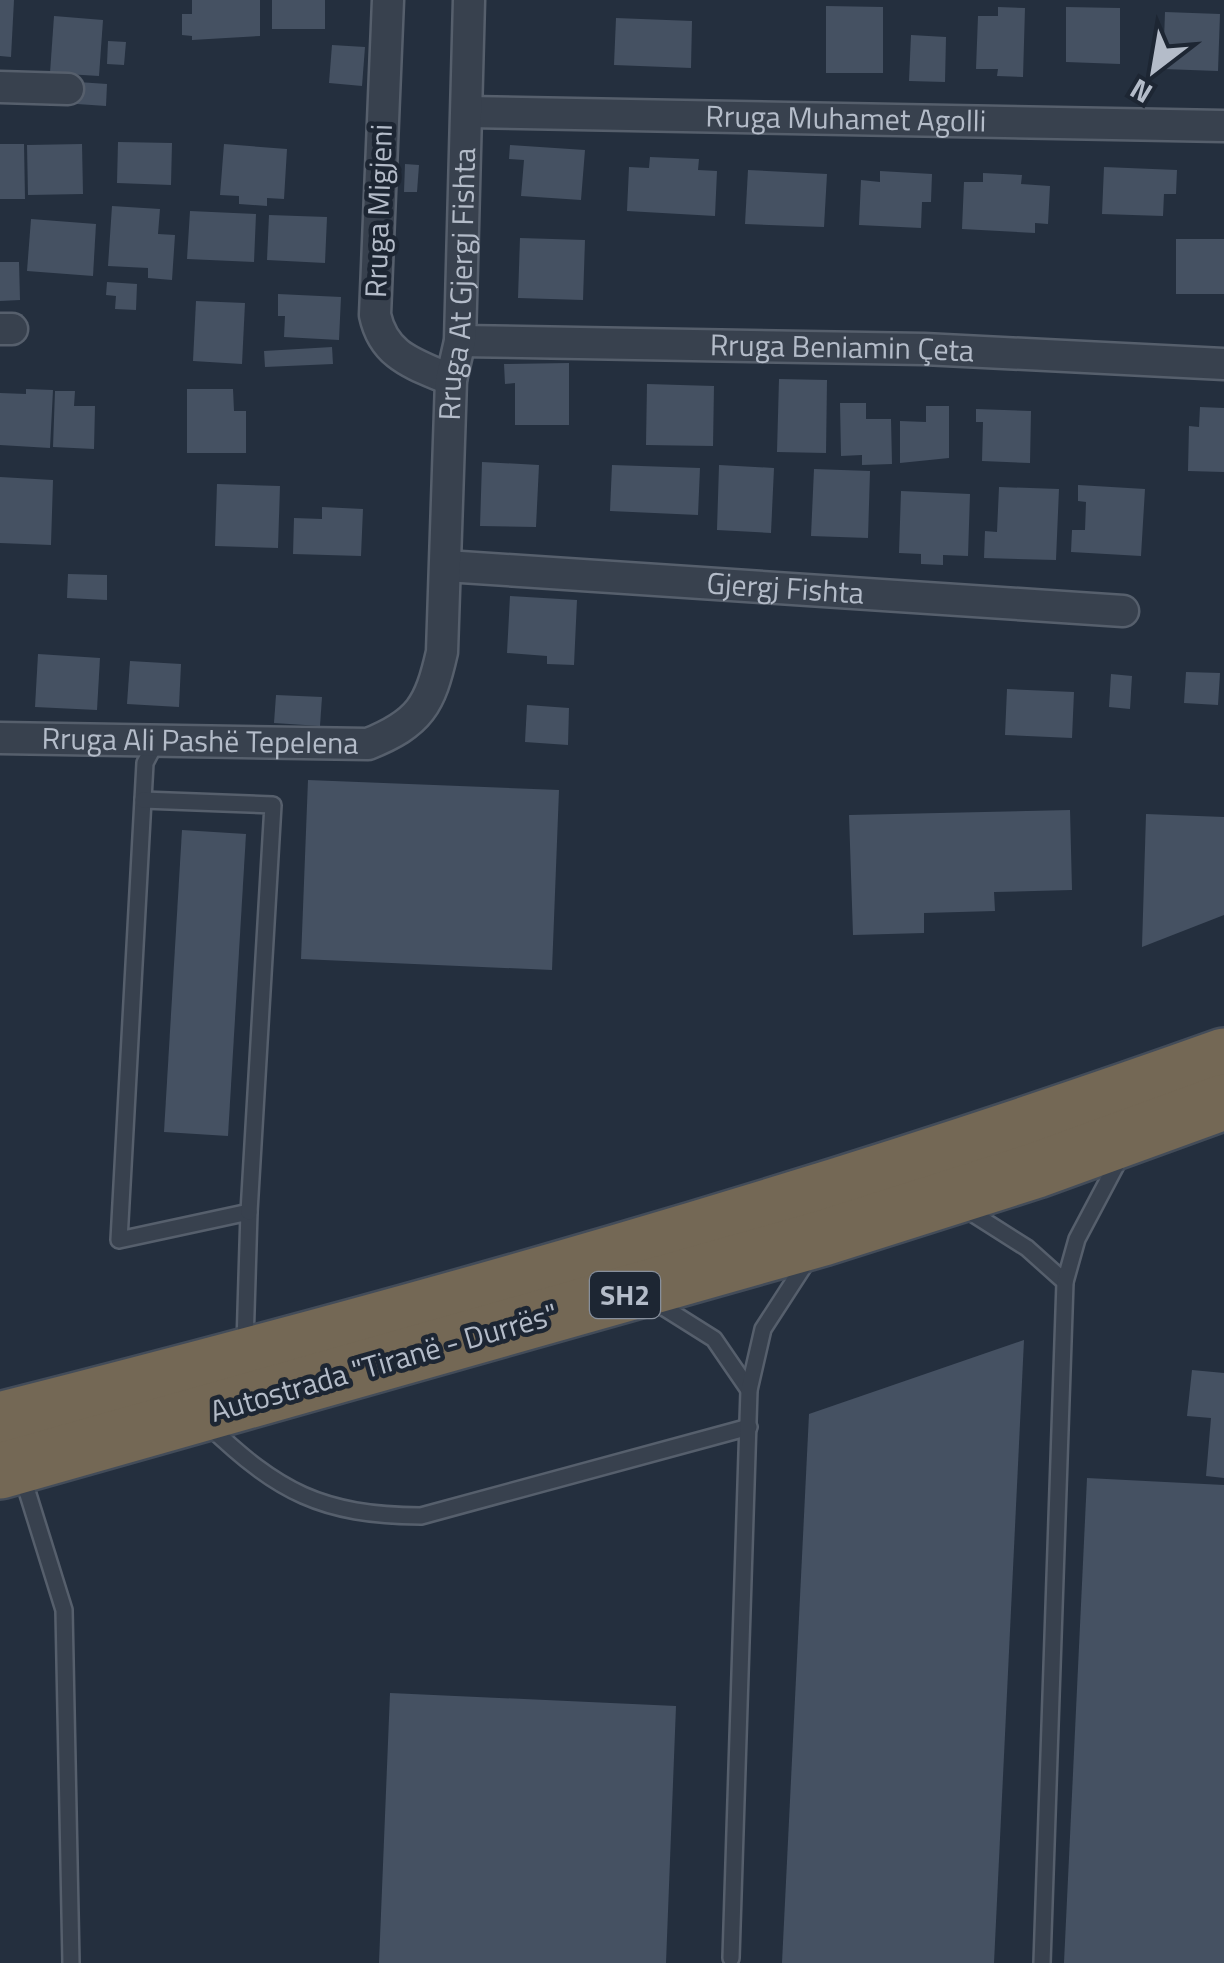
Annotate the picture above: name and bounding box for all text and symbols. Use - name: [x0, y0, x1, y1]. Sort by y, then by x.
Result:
- north arrow: [1104, 20, 1204, 120]
- text: N: [1121, 68, 1160, 115]
- street label: Rruga Muhamet Agolli: [705, 92, 987, 144]
- street label: Rruga Migjeni: [352, 123, 404, 299]
- street label: Rruga At Gjergj Fishta: [426, 147, 487, 421]
- street label: Rruga Beniamin Çeta: [709, 321, 975, 373]
- street label: Gjergj Fishta: [705, 559, 865, 616]
- street label: Rruga Ali Pashë Tepelena: [41, 715, 359, 766]
- road number: SH2: [590, 1272, 660, 1318]
- street label: Autostrada "Tiranë - Durrës": [204, 1290, 563, 1434]

